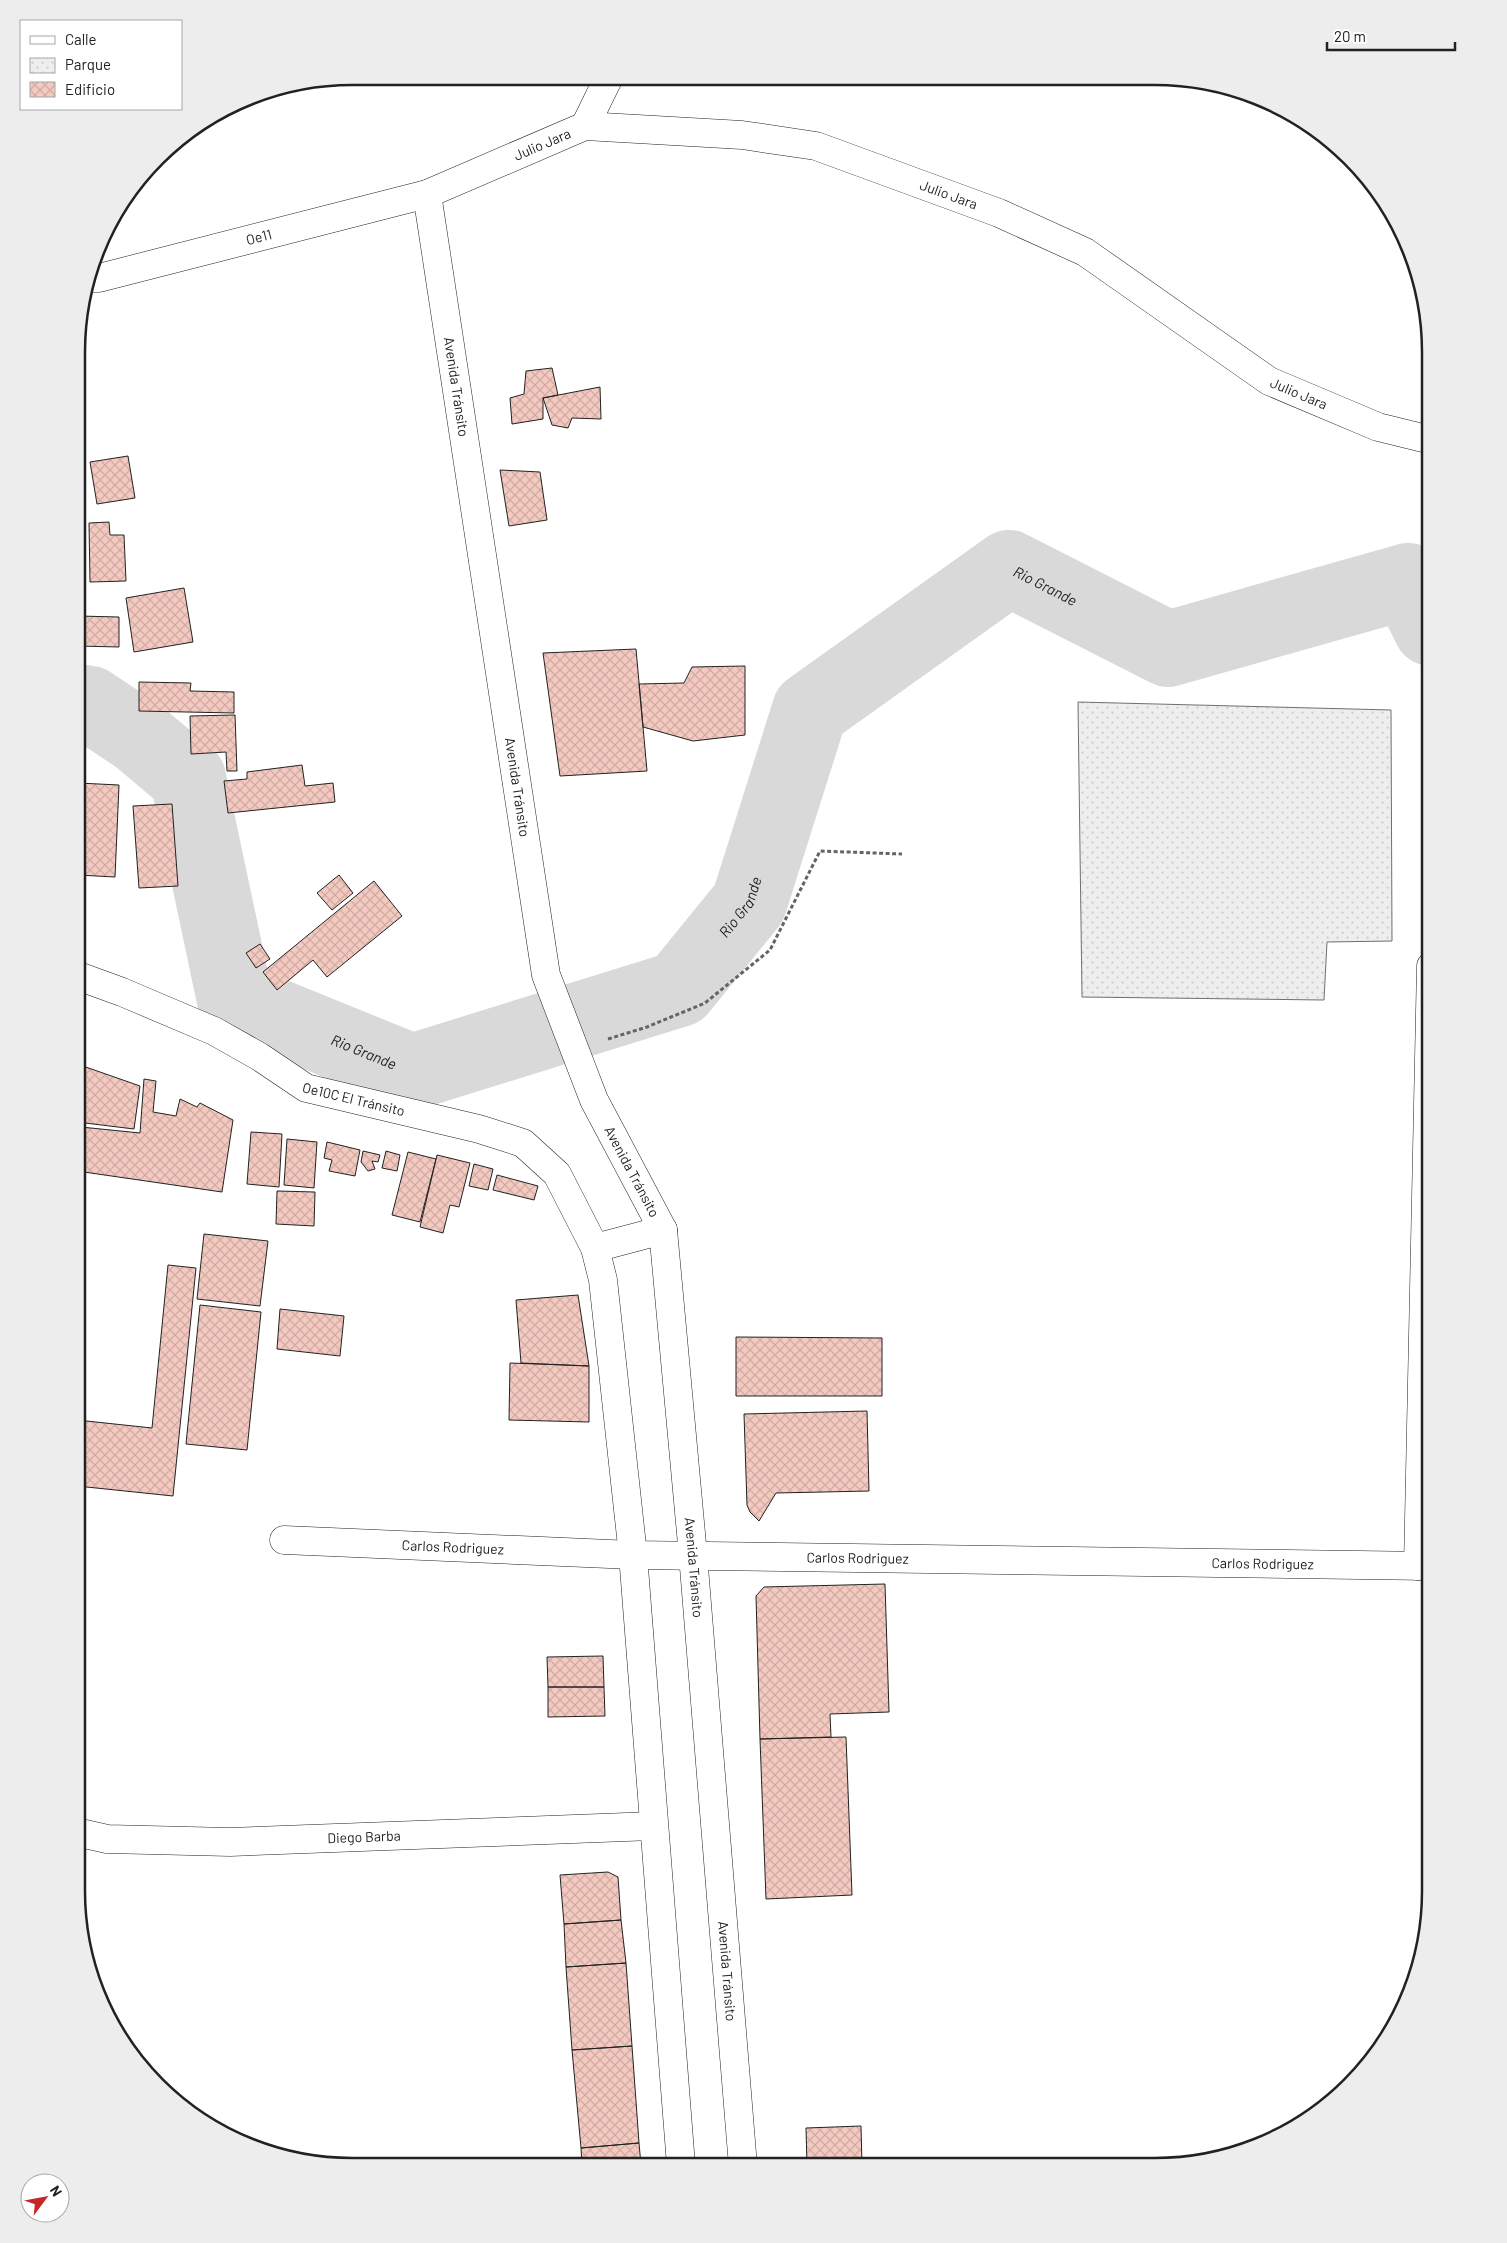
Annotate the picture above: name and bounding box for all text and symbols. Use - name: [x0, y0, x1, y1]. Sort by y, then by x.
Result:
- legend: [20, 20, 182, 110]
- scale bar: [1327, 20, 1454, 52]
- text: 20 m: [1334, 27, 1366, 45]
- text: Calle: [65, 30, 97, 48]
- text: Parque: [65, 55, 111, 73]
- text: Edificio: [65, 80, 115, 98]
- street label: Julio Jara: [511, 124, 573, 164]
- street label: Julio Jara: [918, 176, 980, 212]
- street label: Oe11: [244, 225, 273, 248]
- street label: Avenida Tránsito: [441, 336, 473, 438]
- street label: Julio Jara: [1268, 374, 1330, 413]
- water label: Rio Grande: [1011, 562, 1081, 609]
- street label: Avenida Tránsito: [502, 736, 534, 838]
- water label: Rio Grande: [715, 874, 765, 941]
- water label: Rio Grande: [329, 1030, 400, 1073]
- street label: Oe10C El Tránsito: [301, 1078, 407, 1119]
- street label: Avenida Tránsito: [601, 1123, 664, 1220]
- street label: Avenida Tránsito: [682, 1517, 707, 1618]
- street label: Carlos Rodriguez: [401, 1536, 504, 1557]
- street label: Carlos Rodriguez: [806, 1548, 909, 1567]
- street label: Carlos Rodriguez: [1211, 1554, 1314, 1572]
- street label: Diego Barba: [327, 1827, 401, 1846]
- street label: Avenida Tránsito: [715, 1920, 740, 2022]
- north arrow: [20, 2173, 70, 2223]
- text: N: [47, 2182, 66, 2199]

